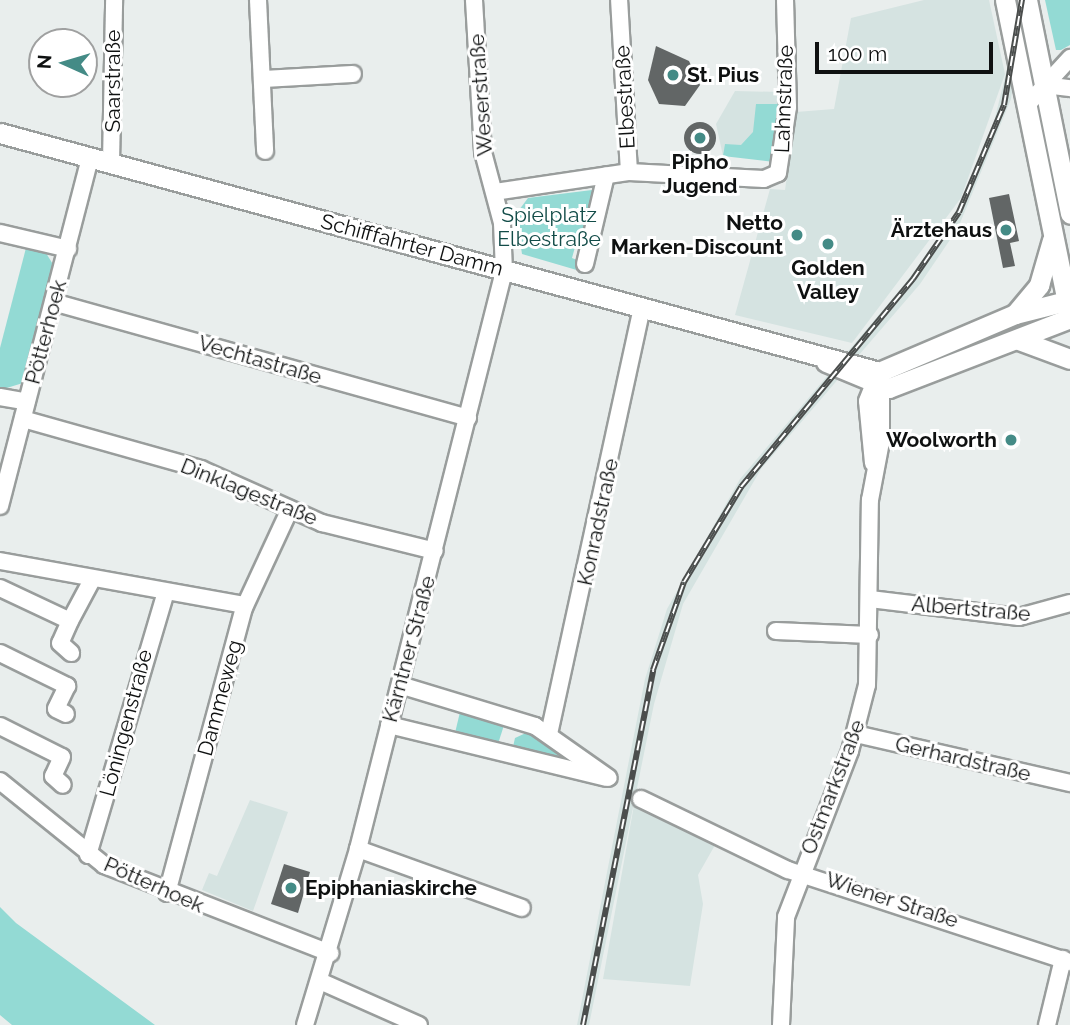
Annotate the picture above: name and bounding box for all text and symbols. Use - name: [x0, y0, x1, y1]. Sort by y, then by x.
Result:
- north arrow: [28, 28, 98, 98]
- scale bar: [818, 28, 996, 72]
- street label: Saarstraße: [100, 30, 126, 132]
- street label: Weserstraße: [464, 33, 498, 157]
- text: 100 m: [828, 41, 887, 66]
- street label: Elbestraße: [610, 45, 640, 149]
- street label: Lahnstraße: [770, 45, 798, 153]
- text: N: [33, 54, 56, 70]
- place label: St. Pius: [687, 62, 759, 88]
- marker: St. Pius: [665, 67, 681, 83]
- marker: Pipho Jugend: [692, 130, 708, 146]
- place label: Pipho Jugend: [662, 149, 738, 199]
- park label: Spielplatz Elbestraße: [497, 202, 601, 252]
- street label: Schifffahrter Damm: [318, 208, 506, 282]
- place label: Netto Marken-Discount: [611, 210, 783, 260]
- place label: Ärztehaus: [891, 217, 992, 243]
- marker: Ärztehaus: [998, 222, 1014, 238]
- marker: Netto Marken-Discount: [789, 227, 805, 243]
- marker: Golden Valley: [820, 236, 836, 252]
- place label: Golden Valley: [791, 255, 865, 305]
- street label: Pötterhoek: [20, 277, 72, 387]
- street label: Vechtastraße: [195, 330, 325, 390]
- place label: Woolworth: [886, 427, 997, 453]
- marker: Woolworth: [1003, 432, 1019, 448]
- street label: Dinklagestraße: [177, 453, 321, 531]
- street label: Konradstraße: [572, 456, 624, 588]
- street label: Kärntner Straße: [377, 573, 441, 725]
- street label: Albertstraße: [910, 591, 1032, 627]
- street label: Dammeweg: [192, 637, 248, 759]
- street label: Löningenstraße: [94, 647, 158, 799]
- street label: Ostmarkstraße: [796, 716, 870, 858]
- street label: Gerhardstraße: [893, 731, 1033, 787]
- street label: Pötterhoek: [100, 852, 208, 918]
- street label: Wiener Straße: [822, 867, 962, 933]
- place label: Epiphaniaskirche: [305, 875, 477, 901]
- marker: Epiphaniaskirche: [283, 880, 299, 896]

